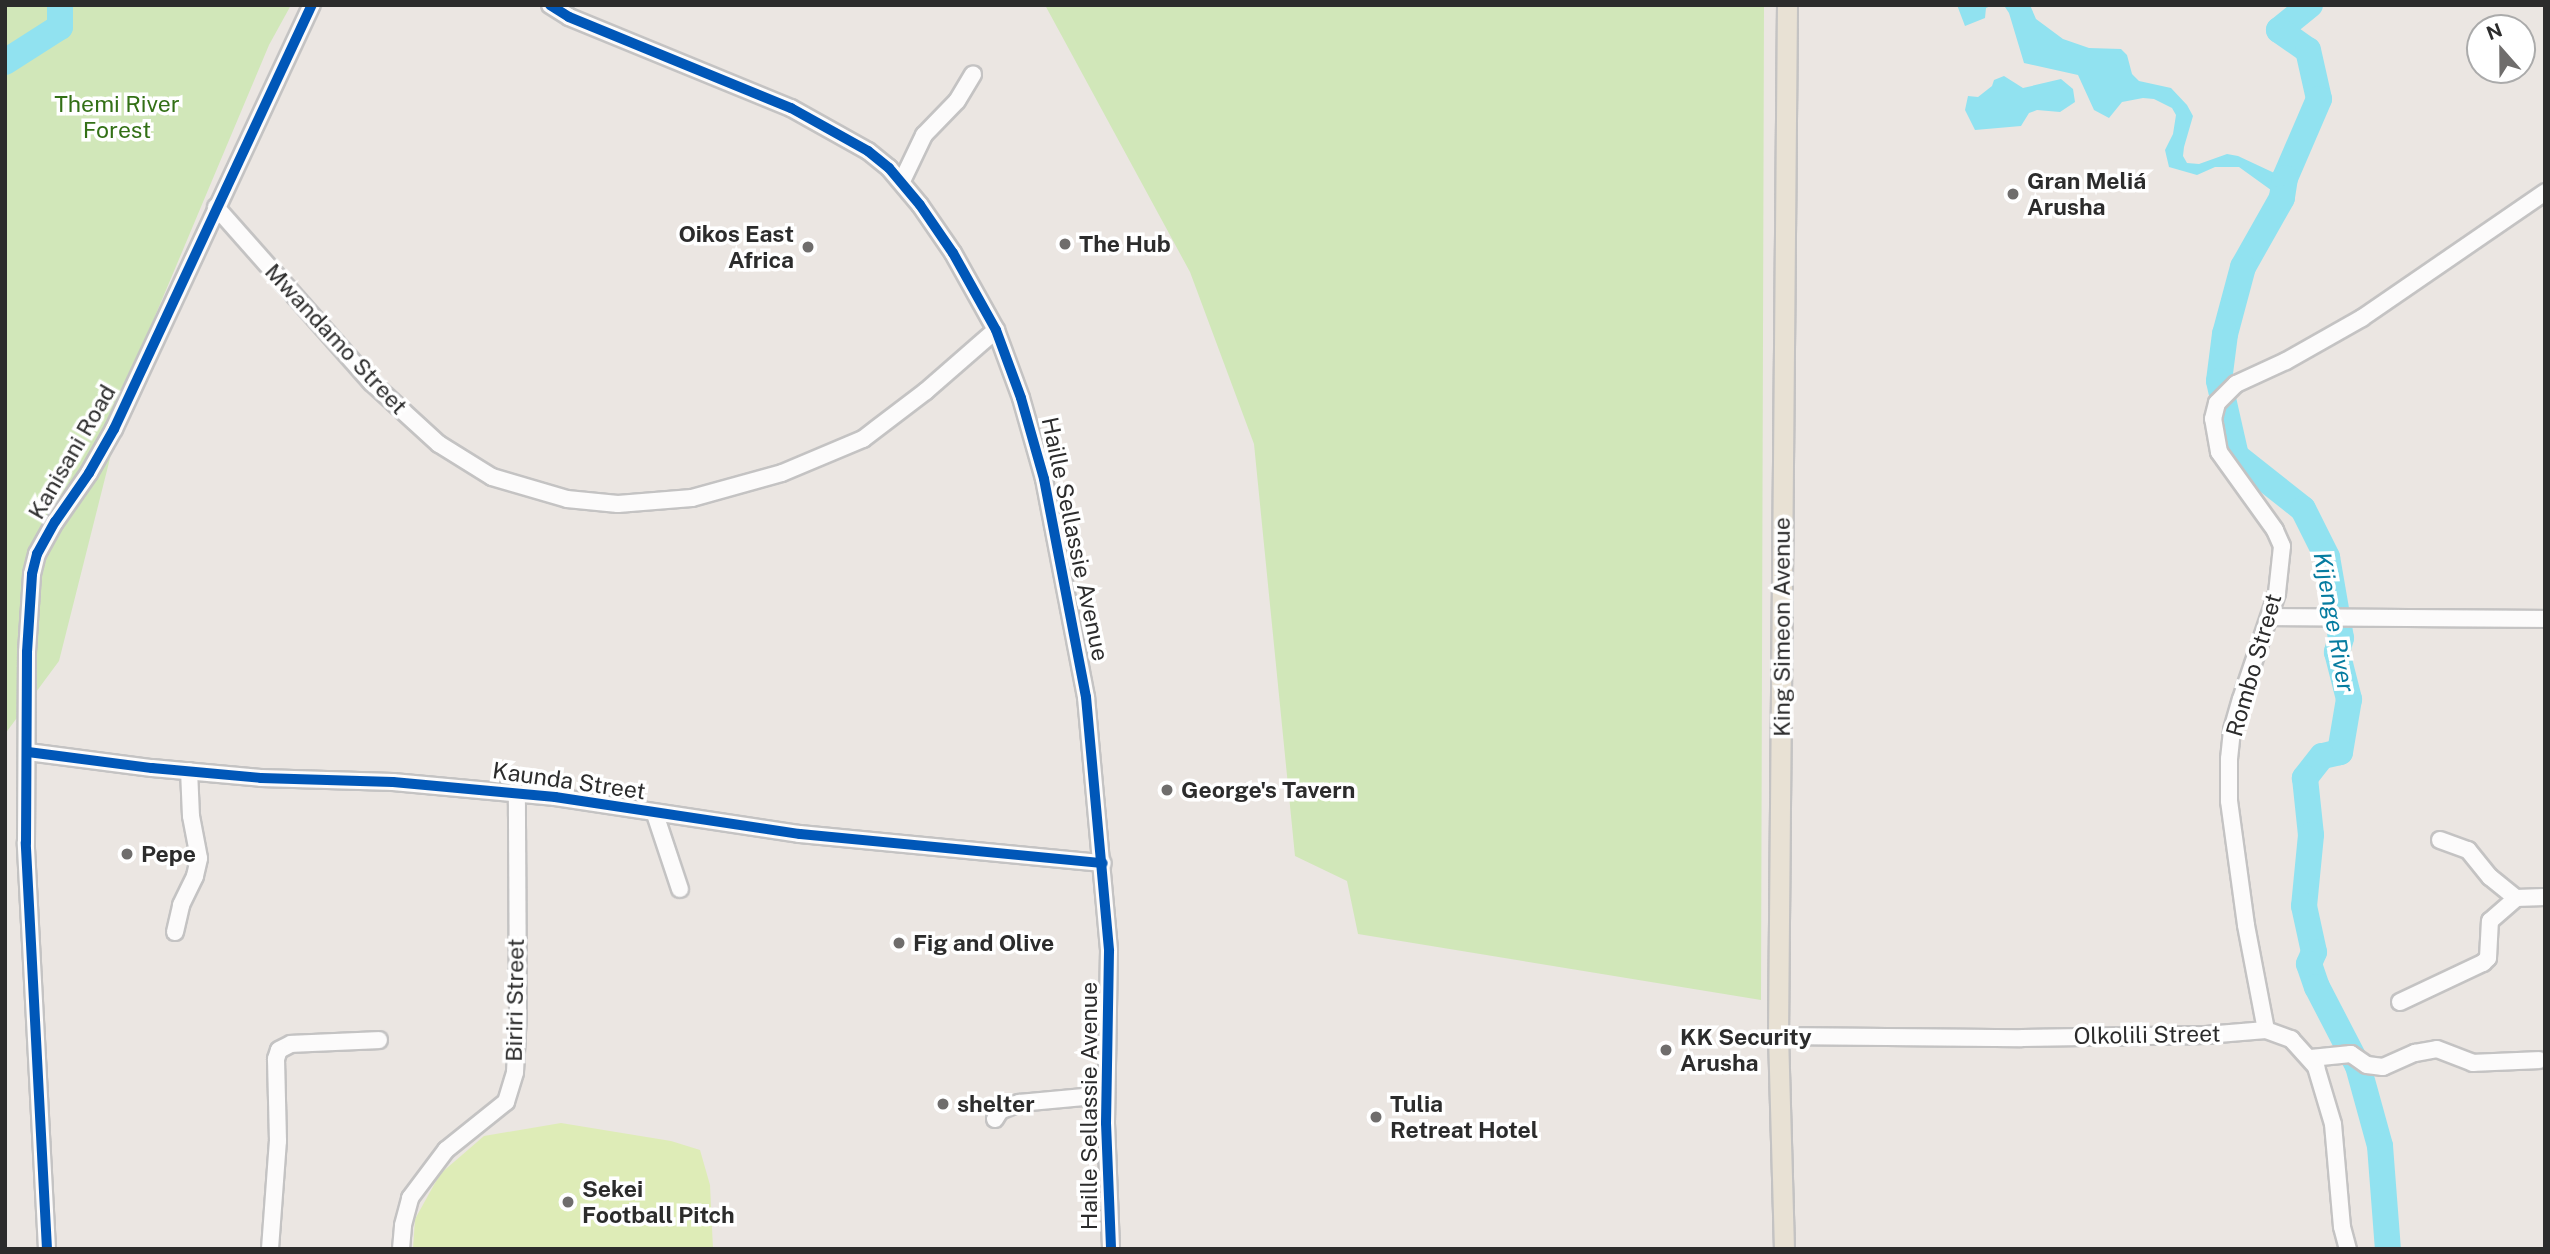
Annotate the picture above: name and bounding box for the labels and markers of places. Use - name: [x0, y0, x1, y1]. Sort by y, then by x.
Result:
- place label: Gran Meliá Arusha: [2027, 167, 2146, 221]
- marker: Gran Meliá Arusha: [2005, 186, 2021, 202]
- place label: Oikos East Africa: [678, 220, 794, 274]
- place label: The Hub: [1079, 230, 1171, 258]
- marker: The Hub: [1057, 236, 1073, 252]
- marker: Oikos East Africa: [800, 239, 816, 255]
- place label: George's Tavern: [1181, 776, 1356, 804]
- marker: George's Tavern: [1159, 782, 1175, 798]
- place label: Pepe: [141, 840, 196, 868]
- marker: Pepe: [119, 846, 135, 862]
- place label: Fig and Olive: [913, 929, 1054, 957]
- marker: Fig and Olive: [891, 935, 907, 951]
- place label: KK Security Arusha: [1680, 1023, 1812, 1077]
- marker: KK Security Arusha: [1658, 1042, 1674, 1058]
- place label: shelter: [957, 1090, 1035, 1118]
- place label: Tulia Retreat Hotel: [1390, 1090, 1538, 1144]
- marker: shelter: [935, 1096, 951, 1112]
- marker: Tulia Retreat Hotel: [1368, 1109, 1384, 1125]
- place label: Sekei Football Pitch: [582, 1175, 735, 1229]
- marker: Sekei Football Pitch: [560, 1194, 576, 1210]

